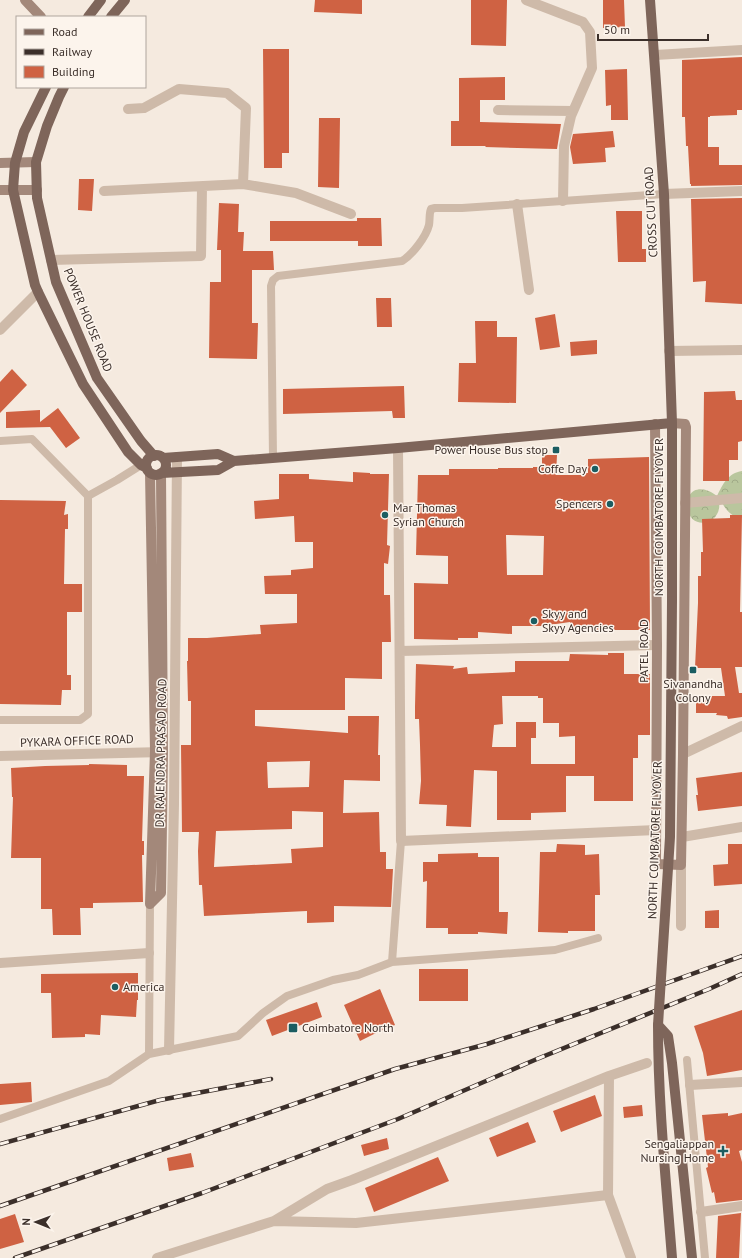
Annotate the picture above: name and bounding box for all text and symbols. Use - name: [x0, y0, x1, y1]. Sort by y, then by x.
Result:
- legend: [16, 16, 146, 88]
- scale bar: [598, 16, 708, 42]
- text: 50 m: [604, 22, 630, 37]
- text: Road: [52, 24, 77, 39]
- text: Railway: [52, 44, 92, 59]
- text: Building: [52, 64, 95, 79]
- street label: CROSS CUT ROAD: [641, 166, 660, 258]
- street label: POWER HOUSE ROAD: [61, 266, 116, 374]
- street label: NORTH COIMBATORE FLYOVER: [651, 438, 666, 596]
- place label: Power House Bus stop: [434, 442, 548, 457]
- marker: Power House Bus stop: [551, 445, 561, 455]
- place label: Coffe Day: [538, 461, 587, 476]
- marker: Coffe Day: [590, 464, 600, 474]
- place label: Spencers: [556, 496, 602, 511]
- marker: Spencers: [605, 499, 615, 509]
- place label: Mar Thomas Syrian Church: [393, 500, 464, 529]
- marker: Mar Thomas Syrian Church: [380, 510, 390, 520]
- place label: Skyy and Skyy Agencies: [542, 606, 613, 635]
- marker: Skyy and Skyy Agencies: [529, 616, 539, 626]
- street label: PATEL ROAD: [636, 619, 651, 683]
- marker: Sivanandha Colony: [688, 665, 698, 675]
- place label: Sivanandha Colony: [663, 676, 723, 705]
- street label: DR RAJENDRA PRASAD ROAD: [152, 678, 169, 828]
- street label: PYKARA OFFICE ROAD: [20, 731, 134, 750]
- street label: NORTH COIMBATORE FLYOVER: [644, 761, 665, 919]
- place label: America: [123, 979, 165, 994]
- marker: America: [110, 982, 120, 992]
- place label: Coimbatore North: [302, 1020, 394, 1035]
- marker: Coimbatore North: [287, 1022, 299, 1034]
- place label: Sengaliappan Nursing Home: [641, 1136, 714, 1165]
- marker: Sengaliappan Nursing Home: [717, 1145, 729, 1157]
- north arrow: [16, 1202, 56, 1242]
- text: N: [19, 1218, 33, 1226]

